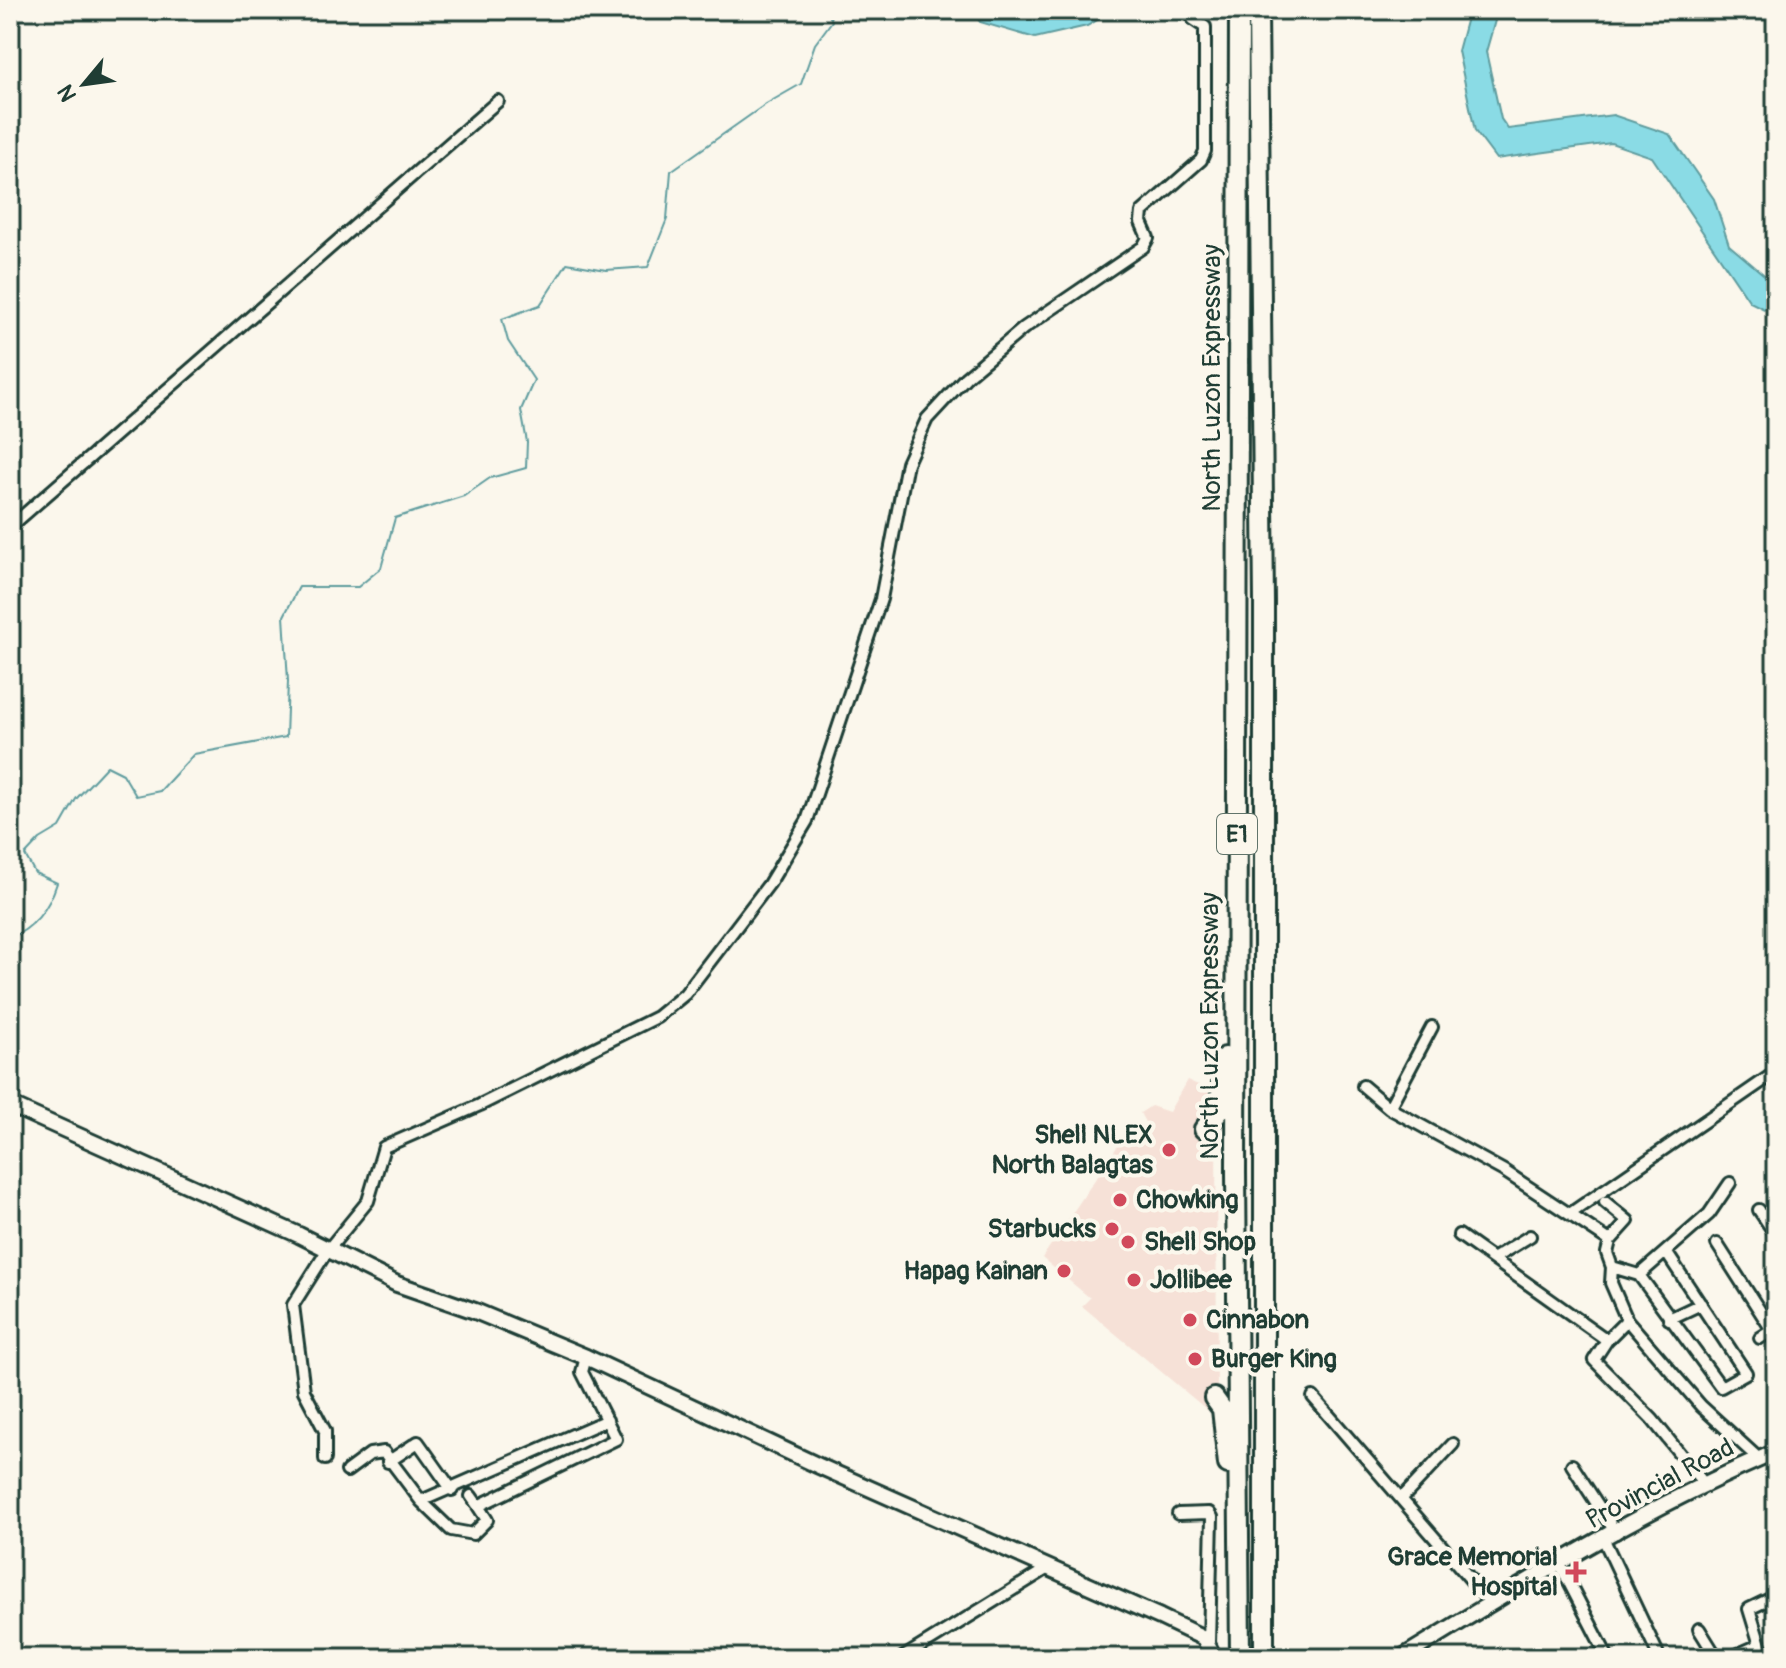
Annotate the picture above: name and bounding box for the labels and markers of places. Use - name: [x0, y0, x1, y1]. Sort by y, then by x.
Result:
- place label: Shell NLEX North Balagtas: [992, 1119, 1153, 1181]
- marker: Shell NLEX North Balagtas: [1160, 1141, 1178, 1159]
- place label: Chowking: [1136, 1184, 1239, 1216]
- marker: Chowking: [1111, 1191, 1129, 1209]
- place label: Starbucks: [987, 1213, 1096, 1245]
- marker: Starbucks: [1103, 1220, 1121, 1238]
- place label: Shell Shop: [1144, 1226, 1256, 1258]
- marker: Shell Shop: [1119, 1233, 1137, 1251]
- place label: Hapag Kainan: [903, 1255, 1048, 1287]
- marker: Hapag Kainan: [1055, 1262, 1073, 1280]
- place label: Jollibee: [1150, 1264, 1233, 1296]
- marker: Jollibee: [1125, 1271, 1143, 1289]
- place label: Cinnabon: [1206, 1304, 1309, 1336]
- marker: Cinnabon: [1181, 1311, 1199, 1329]
- place label: Burger King: [1211, 1343, 1337, 1375]
- marker: Burger King: [1186, 1350, 1204, 1368]
- place label: Grace Memorial Hospital: [1387, 1541, 1558, 1603]
- marker: Grace Memorial Hospital: [1565, 1561, 1587, 1583]

